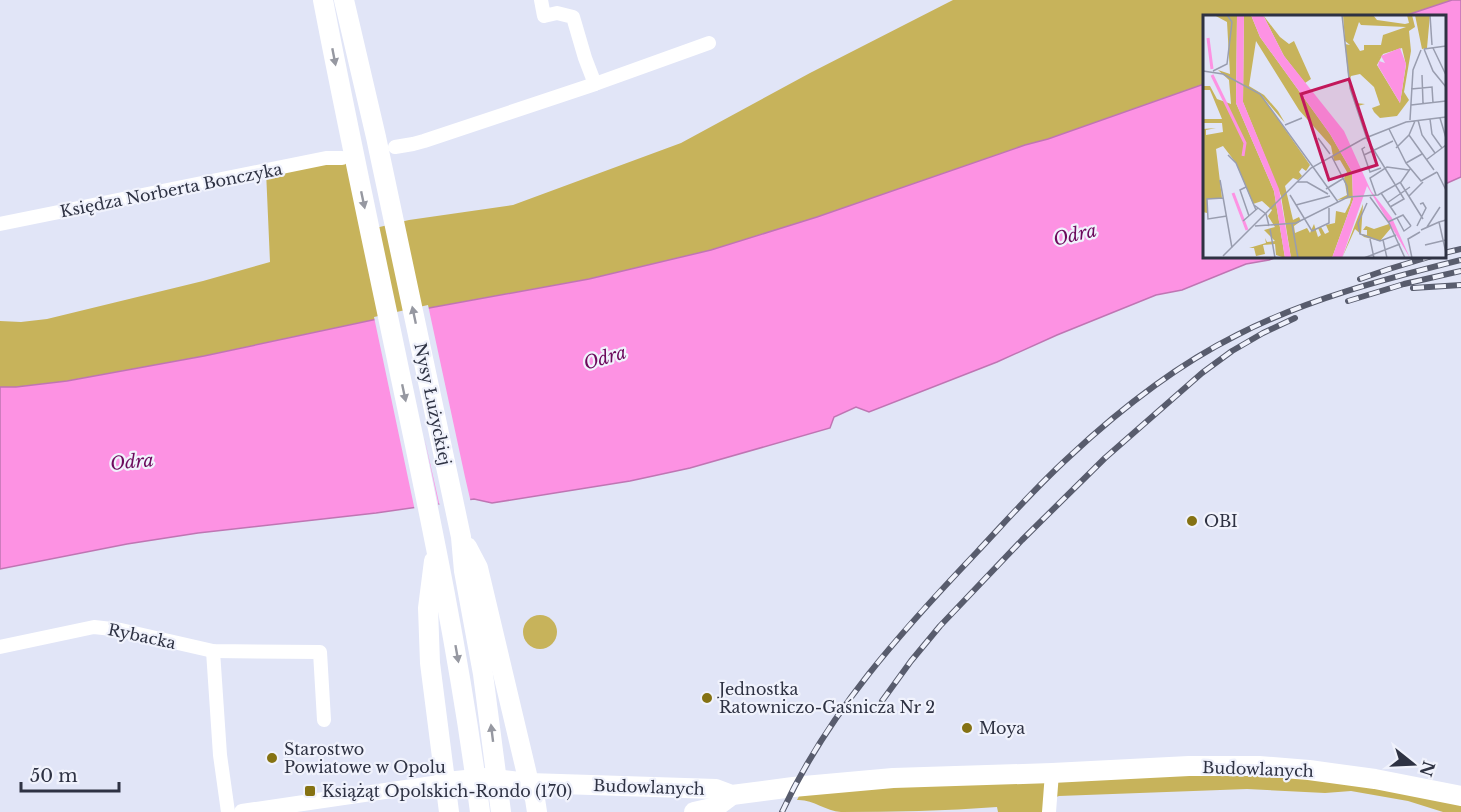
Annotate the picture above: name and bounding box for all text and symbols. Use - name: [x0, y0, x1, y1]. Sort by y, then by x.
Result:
- inset map: [1203, 15, 1446, 258]
- one-way arrow: [330, 48, 339, 67]
- street label: Księdza Norberta Bonczyka: [58, 159, 284, 221]
- one-way arrow: [359, 190, 368, 209]
- water label: Odra: [1051, 219, 1099, 251]
- one-way arrow: [408, 306, 418, 325]
- street label: Nysy Łużyckiej: [410, 341, 456, 467]
- water label: Odra: [581, 341, 629, 375]
- one-way arrow: [400, 384, 409, 403]
- water label: Odra: [109, 449, 155, 475]
- place label: OBI: [1204, 511, 1238, 531]
- marker: OBI: [1185, 514, 1199, 528]
- street label: Rybacka: [106, 619, 178, 653]
- one-way arrow: [453, 644, 462, 663]
- place label: Jednostka Ratowniczo-Gaśnicza Nr 2: [717, 679, 935, 717]
- marker: Jednostka Ratowniczo-Gaśnicza Nr 2: [700, 691, 714, 705]
- place label: Moya: [979, 718, 1025, 738]
- marker: Moya: [960, 721, 974, 735]
- one-way arrow: [487, 723, 496, 742]
- north arrow: [1383, 734, 1443, 794]
- place label: Starostwo Powiatowe w Opolu: [284, 739, 446, 777]
- marker: Starostwo Powiatowe w Opolu: [265, 751, 279, 765]
- scale bar: [21, 755, 118, 793]
- street label: Budowlanych: [1202, 757, 1314, 781]
- text: N: [1415, 758, 1439, 779]
- text: 50 m: [30, 765, 78, 787]
- street label: Budowlanych: [593, 775, 705, 799]
- place label: Książąt Opolskich-Rondo (170): [322, 781, 572, 801]
- marker: Książąt Opolskich-Rondo (170): [303, 784, 317, 798]

